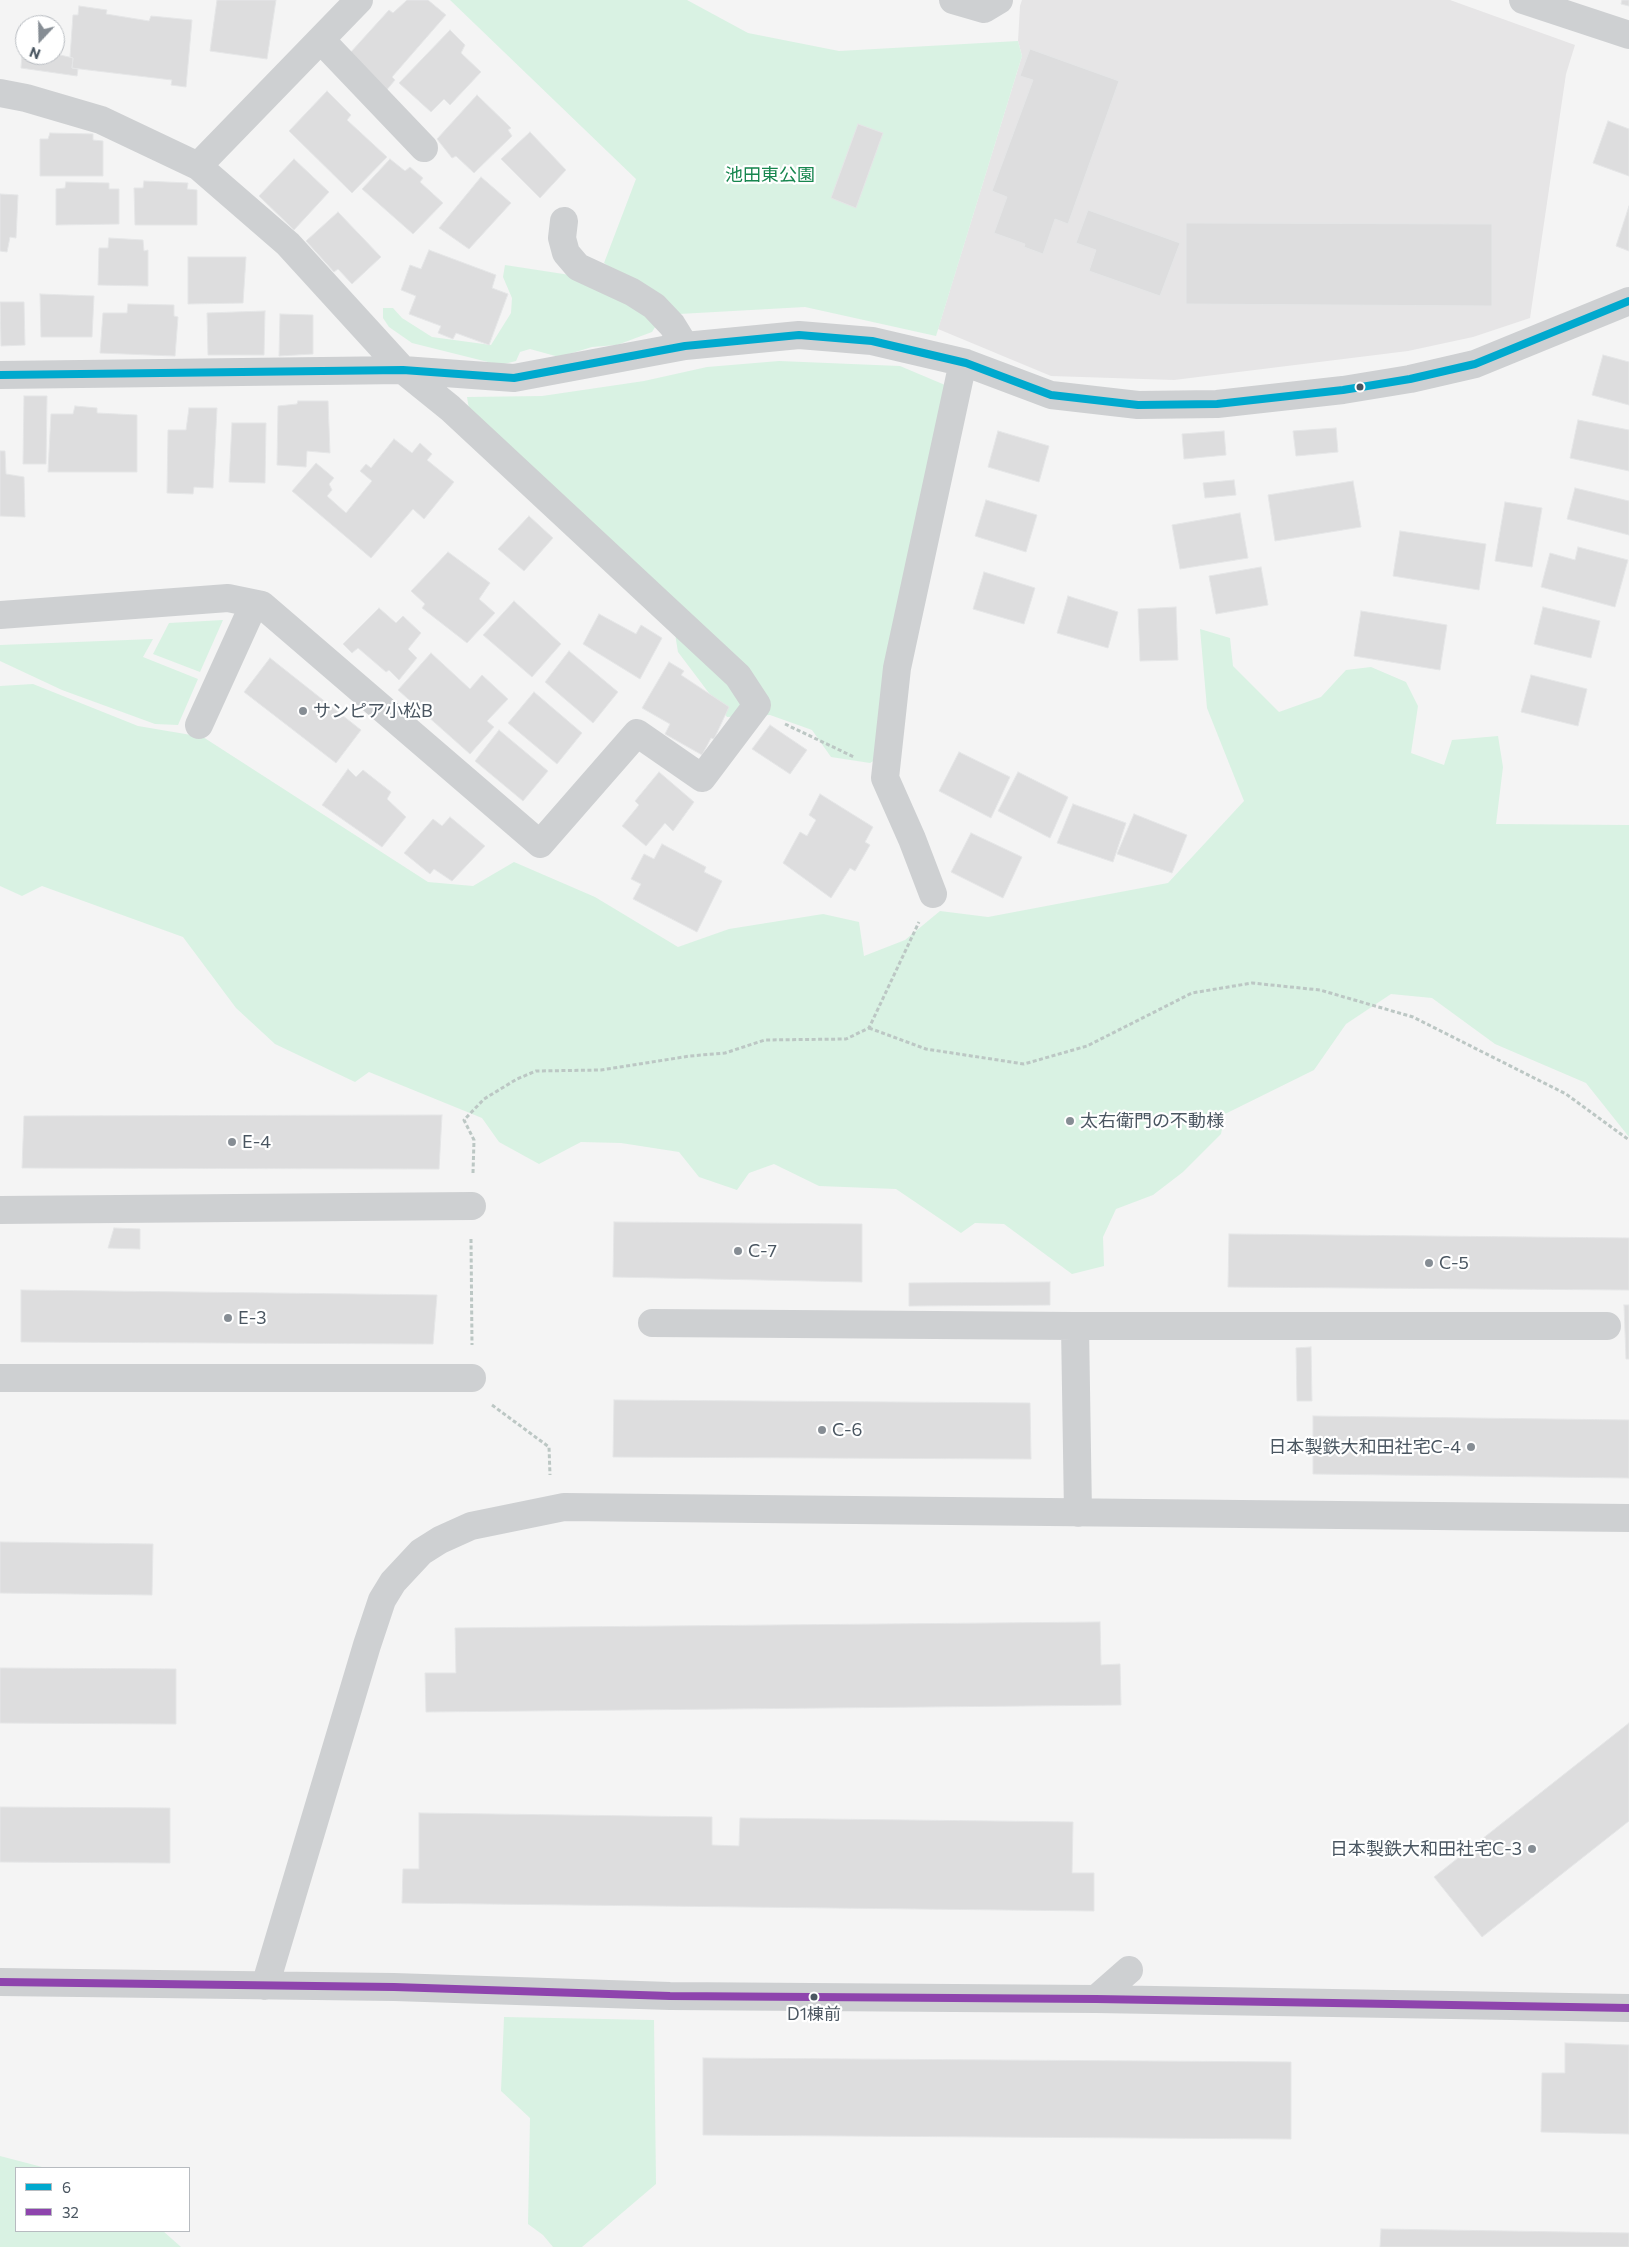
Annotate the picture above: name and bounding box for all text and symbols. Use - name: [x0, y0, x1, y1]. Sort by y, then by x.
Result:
- north arrow: [15, 15, 65, 65]
- text: N: [27, 44, 43, 63]
- park label: 池田東公園: [725, 164, 815, 186]
- unlabelled marker: [1355, 382, 1365, 392]
- place label: サンピア小松B: [313, 700, 433, 722]
- marker: サンピア小松B: [297, 705, 309, 717]
- place label: 太右衛門の不動様: [1080, 1110, 1224, 1132]
- marker: 太右衛門の不動様: [1064, 1115, 1076, 1127]
- place label: E-4: [242, 1131, 271, 1153]
- marker: E-4: [226, 1136, 238, 1148]
- place label: C-7: [748, 1240, 777, 1262]
- marker: C-7: [732, 1245, 744, 1257]
- place label: C-5: [1439, 1252, 1469, 1274]
- marker: C-5: [1423, 1257, 1435, 1269]
- place label: E-3: [238, 1307, 267, 1329]
- marker: E-3: [222, 1312, 234, 1324]
- place label: C-6: [832, 1419, 863, 1441]
- marker: C-6: [816, 1424, 828, 1436]
- place label: 日本製鉄大和田社宅C-4: [1269, 1436, 1461, 1458]
- marker: 日本製鉄大和田社宅C-4: [1465, 1441, 1477, 1453]
- place label: 日本製鉄大和田社宅C-3: [1330, 1838, 1522, 1860]
- marker: 日本製鉄大和田社宅C-3: [1526, 1843, 1538, 1855]
- marker: D1棟前: [809, 1992, 819, 2002]
- place label: D1棟前: [787, 2004, 841, 2024]
- legend: [15, 2167, 190, 2232]
- text: 6: [62, 2178, 71, 2196]
- text: 32: [62, 2203, 79, 2221]

